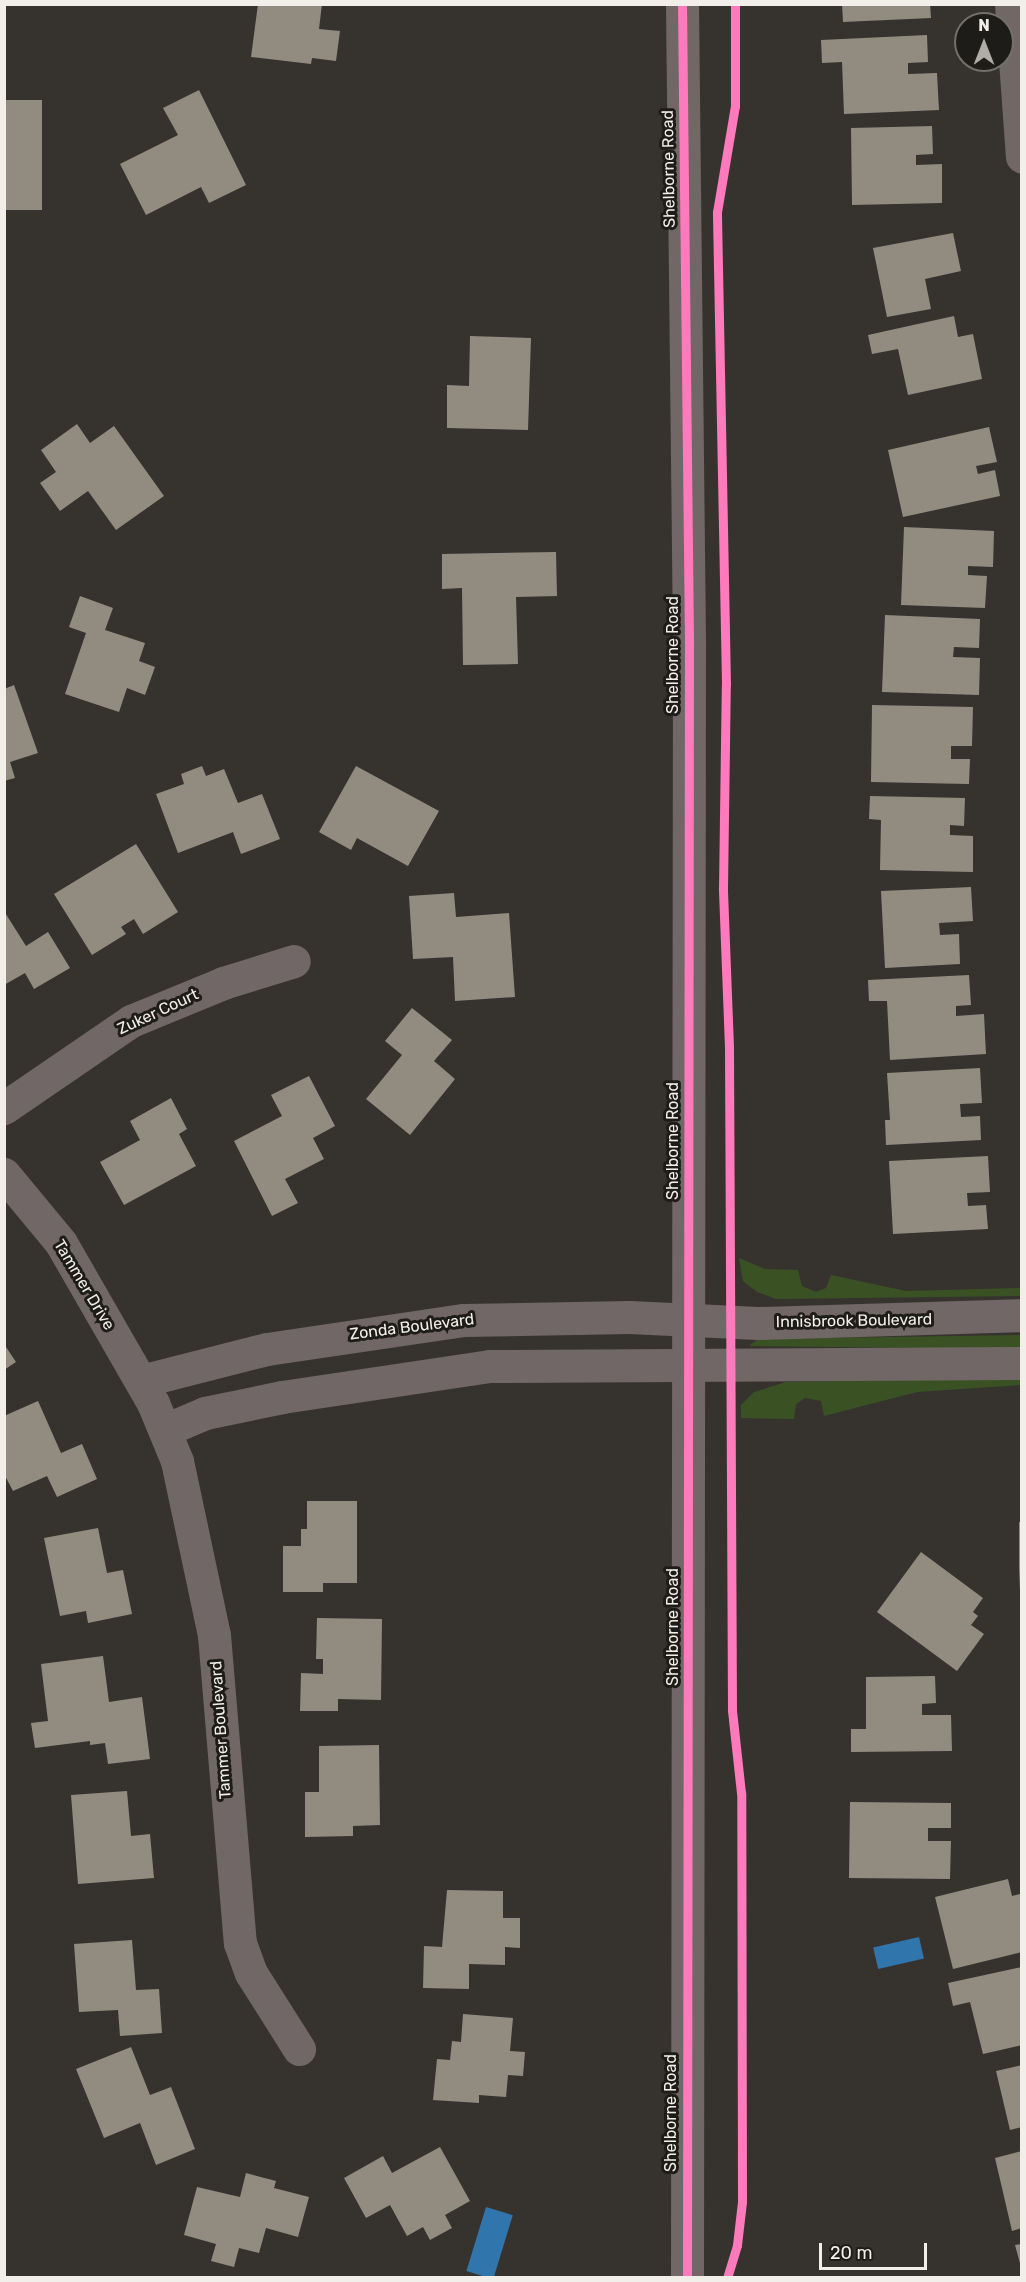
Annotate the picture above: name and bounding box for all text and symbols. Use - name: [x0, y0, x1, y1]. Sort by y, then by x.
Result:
- north arrow: [954, 12, 1014, 72]
- text: N: [978, 16, 990, 35]
- street label: Shelborne Road: [658, 110, 680, 228]
- street label: Shelborne Road: [663, 596, 683, 714]
- street label: Zuker Court: [114, 985, 202, 1039]
- street label: Shelborne Road: [663, 1082, 683, 1200]
- street label: Tammer Drive: [49, 1236, 119, 1334]
- street label: Zonda Boulevard: [349, 1310, 475, 1344]
- street label: Innisbrook Boulevard: [776, 1310, 932, 1332]
- street label: Shelborne Road: [663, 1568, 683, 1686]
- street label: Tammer Boulevard: [207, 1660, 235, 1800]
- street label: Shelborne Road: [661, 2054, 681, 2172]
- scale bar: [822, 2231, 930, 2269]
- text: 20 m: [830, 2242, 872, 2264]

